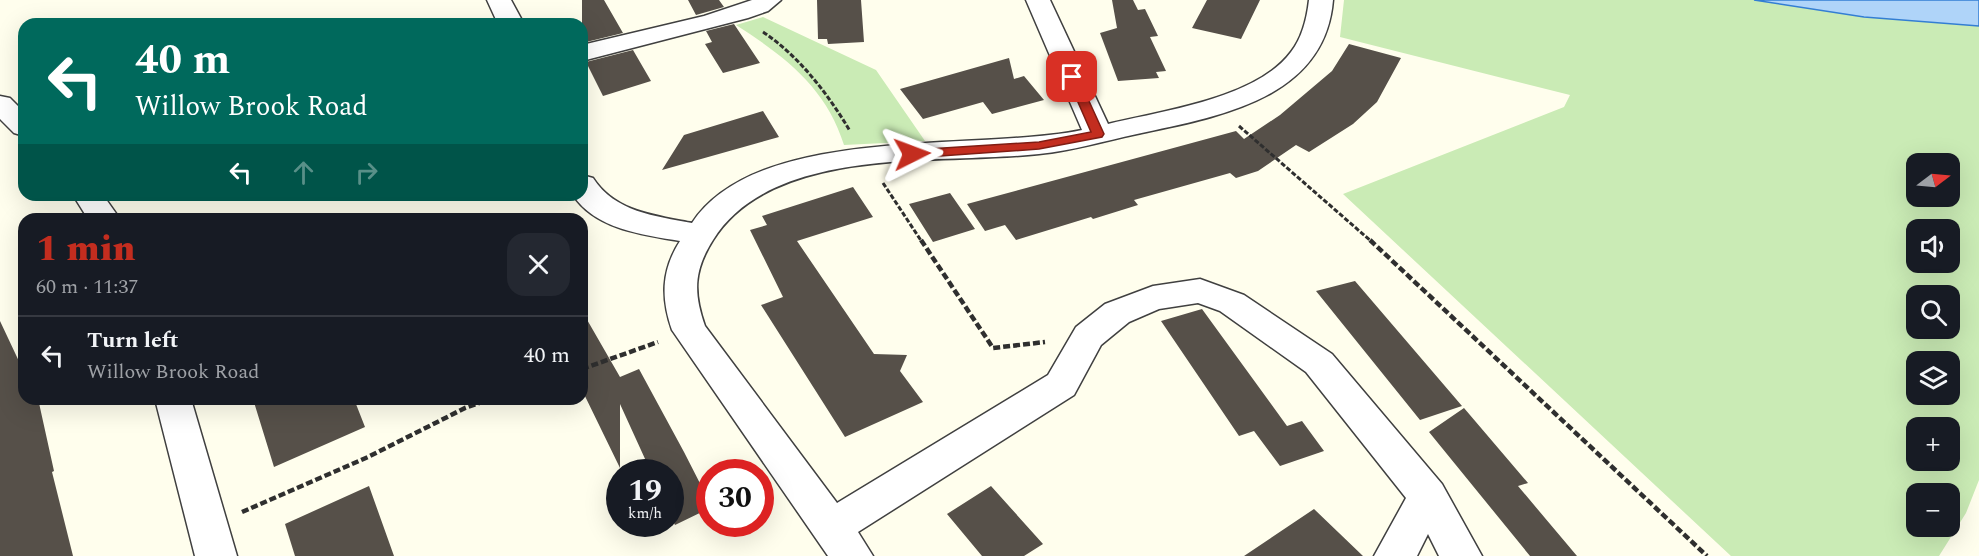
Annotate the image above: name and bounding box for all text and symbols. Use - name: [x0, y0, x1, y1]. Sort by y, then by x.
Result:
- text: 40 m: [135, 29, 230, 92]
- icon: left: [36, 42, 114, 120]
- pin: [1046, 51, 1097, 102]
- icon: arrive: [1055, 60, 1088, 93]
- text: Willow Brook Road: [135, 86, 368, 128]
- position arrow: [880, 122, 944, 186]
- north arrow: [1906, 153, 1960, 207]
- map controls: [1906, 153, 1960, 537]
- icon: left: [224, 156, 257, 189]
- icon: ahead: [287, 156, 320, 189]
- icon: right: [350, 156, 383, 189]
- button: sound: [1906, 219, 1960, 273]
- text: 1 min: [36, 222, 136, 277]
- button: close: [507, 233, 570, 296]
- text: 60 m · 11:37: [36, 272, 138, 302]
- button: search: [1906, 285, 1960, 339]
- text: Turn left: [87, 324, 179, 357]
- icon: left: [36, 339, 69, 372]
- text: 40 m: [524, 339, 570, 372]
- button: layers: [1906, 351, 1960, 405]
- text: Willow Brook Road: [87, 357, 259, 387]
- button: +: [1906, 417, 1960, 471]
- speed limit sign: 30: [696, 459, 774, 537]
- text: 19: [628, 468, 662, 514]
- button: −: [1906, 483, 1960, 537]
- text: km/h: [628, 502, 662, 525]

